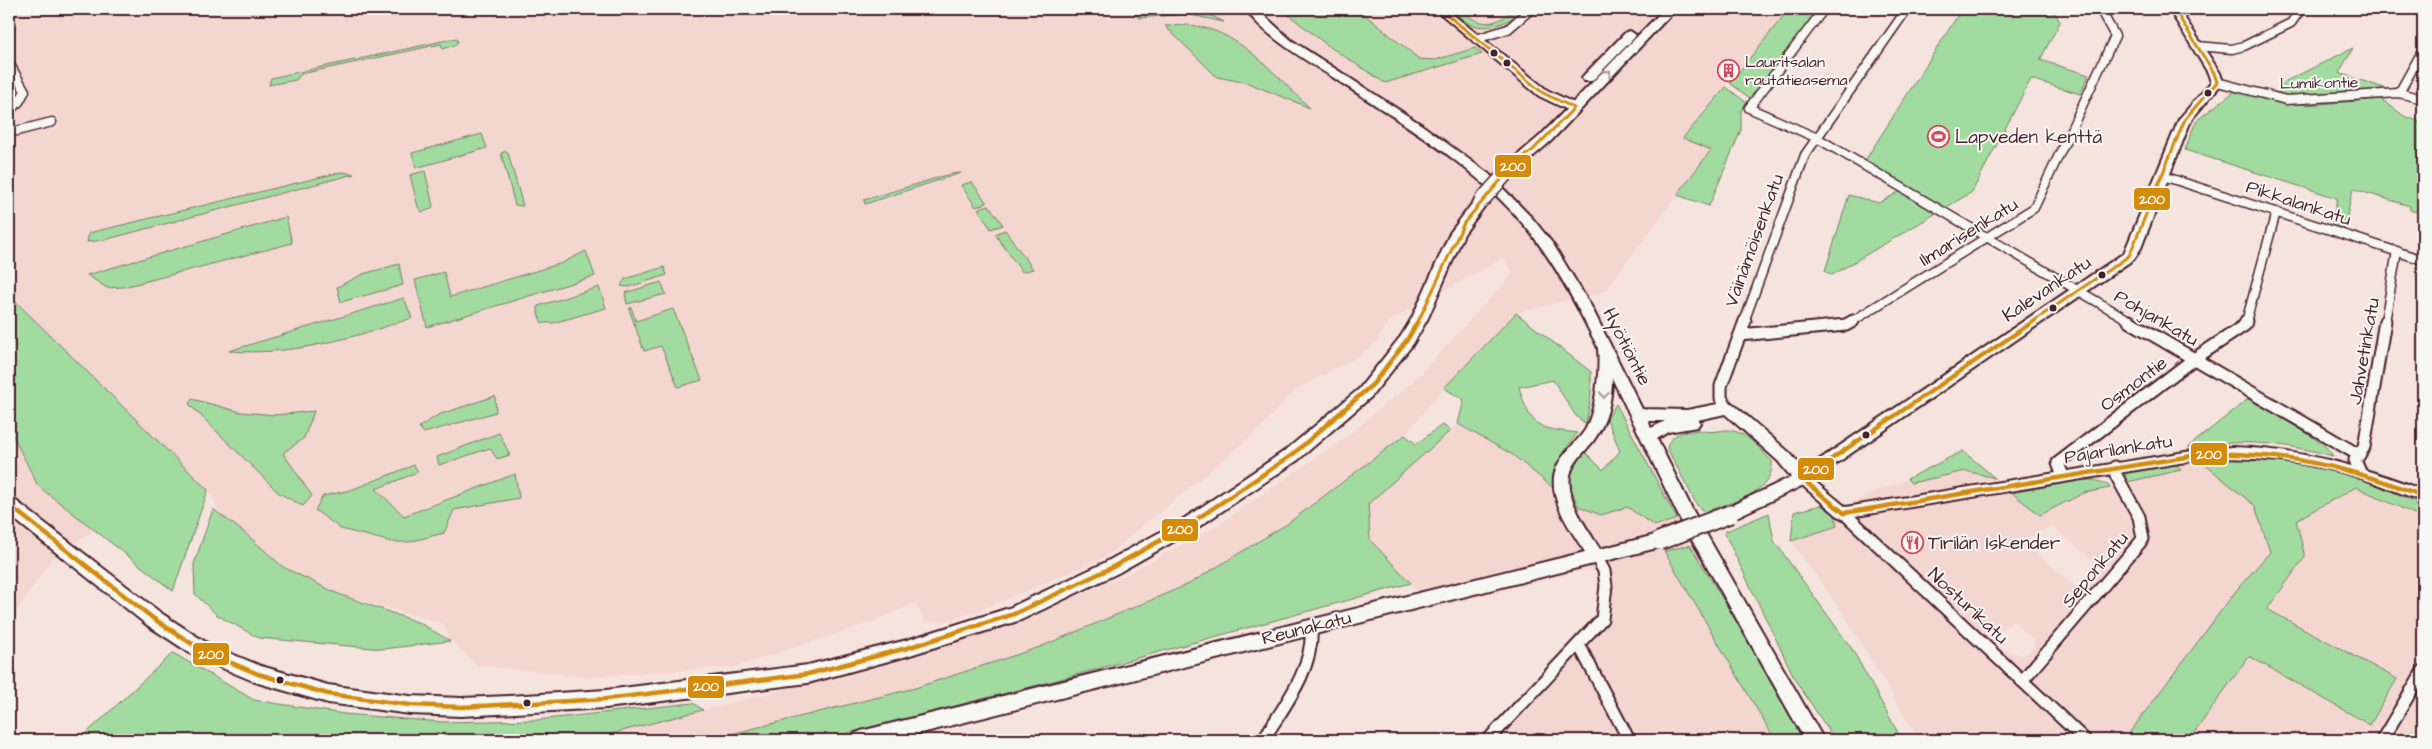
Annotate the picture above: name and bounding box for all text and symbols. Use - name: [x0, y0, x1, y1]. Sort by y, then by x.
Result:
- unlabelled marker: [1489, 48, 1499, 58]
- place label: Lauritsalan rautatieasema: [1745, 51, 1848, 91]
- unlabelled marker: [1502, 58, 1512, 68]
- building icon: Lauritsalan rautatieasema: [1717, 58, 1741, 82]
- one-way arrow: [1602, 69, 1611, 78]
- street label: Lumikontie: [2280, 71, 2359, 95]
- unlabelled marker: [2203, 88, 2213, 98]
- sports icon: Lapveden kenttä: [1927, 124, 1951, 148]
- place label: Lapveden kenttä: [1955, 124, 2102, 151]
- line badge: 200: [1494, 154, 1532, 178]
- text: 200: [1499, 157, 1526, 177]
- street label: Väinämöisenkatu: [1718, 170, 1791, 311]
- street label: Pikkalankatu: [2243, 174, 2355, 233]
- line badge: 200: [2133, 187, 2171, 211]
- text: 200: [2138, 190, 2165, 210]
- street label: Ilmarisenkatu: [1914, 191, 2024, 273]
- street label: Kalevankatu: [1997, 249, 2097, 329]
- unlabelled marker: [2097, 270, 2107, 280]
- street label: Pohjankatu: [2109, 283, 2204, 354]
- street label: Jahvetinkatu: [2342, 295, 2387, 407]
- street label: Hyötiöntie: [1595, 303, 1658, 391]
- unlabelled marker: [2048, 303, 2058, 313]
- street label: Osmontie: [2095, 350, 2173, 418]
- one-way arrow: [1599, 391, 1610, 399]
- street label: Pajarilankatu: [2062, 428, 2175, 471]
- unlabelled marker: [1861, 430, 1871, 440]
- line badge: 200: [2190, 442, 2228, 466]
- text: 200: [2195, 445, 2222, 465]
- line badge: 200: [1797, 457, 1835, 481]
- text: 200: [1802, 460, 1829, 480]
- line badge: 200: [1161, 518, 1199, 542]
- text: 200: [1166, 520, 1193, 540]
- street label: Seponkatu: [2055, 526, 2135, 614]
- restaurant icon: Tirilän Iskender: [1900, 530, 1924, 554]
- place label: Tirilän Iskender: [1928, 530, 2061, 557]
- street label: Nosturikatu: [1922, 562, 2015, 651]
- street label: Reunakatu: [1259, 604, 1354, 653]
- line badge: 200: [192, 642, 230, 666]
- text: 200: [197, 645, 224, 665]
- unlabelled marker: [275, 675, 285, 685]
- line badge: 200: [687, 675, 725, 699]
- text: 200: [692, 677, 719, 697]
- unlabelled marker: [522, 698, 532, 708]

